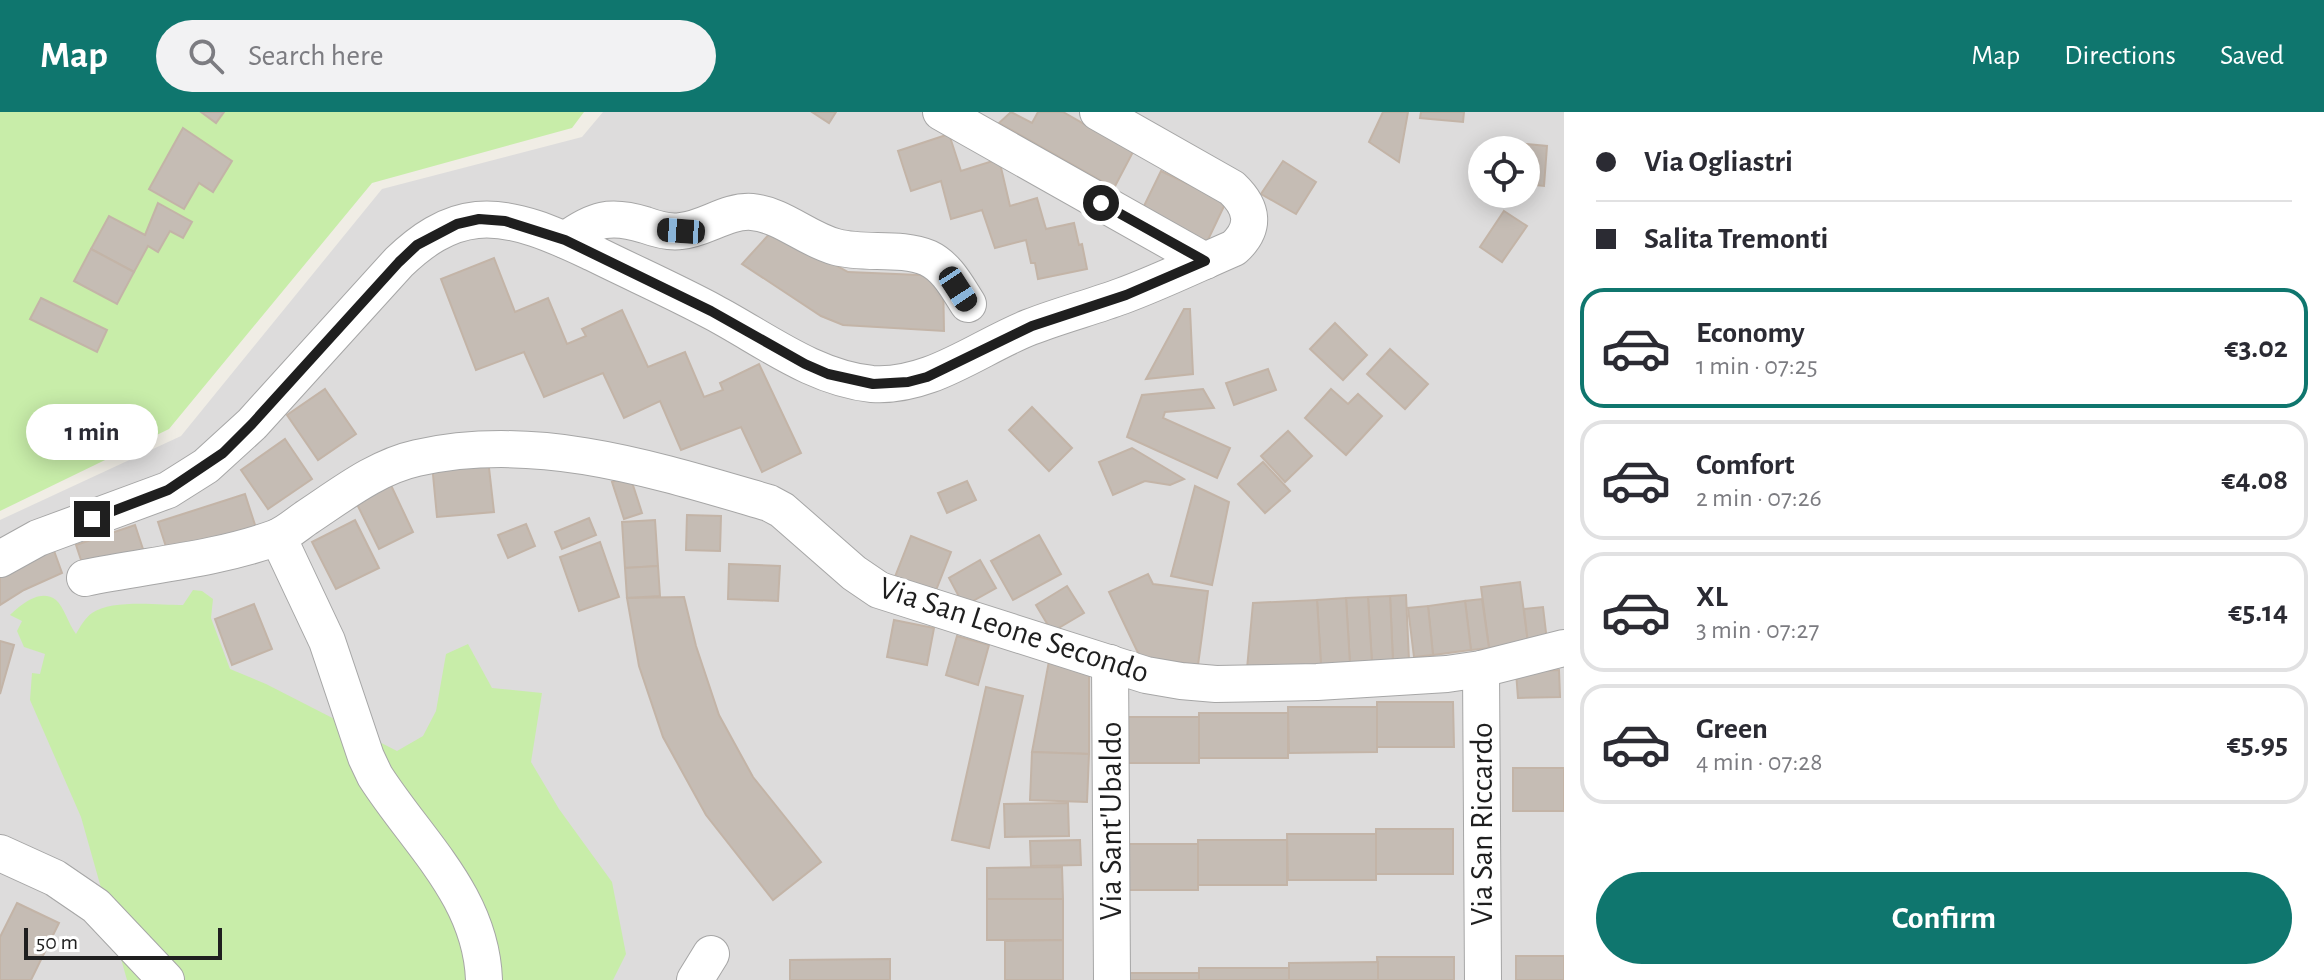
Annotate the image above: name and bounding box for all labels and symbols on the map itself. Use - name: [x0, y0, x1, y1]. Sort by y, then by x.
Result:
- route start: [1083, 185, 1119, 221]
- car: [656, 217, 706, 245]
- car: [935, 262, 981, 316]
- callout: 1 min: [26, 403, 158, 459]
- route end: [74, 501, 110, 537]
- street label: Via San Leone Secondo: [875, 571, 1153, 689]
- street label: Via Sant'Ubaldo: [1095, 722, 1127, 920]
- street label: Via San Riccardo: [1466, 722, 1498, 926]
- scale bar: [24, 924, 222, 960]

